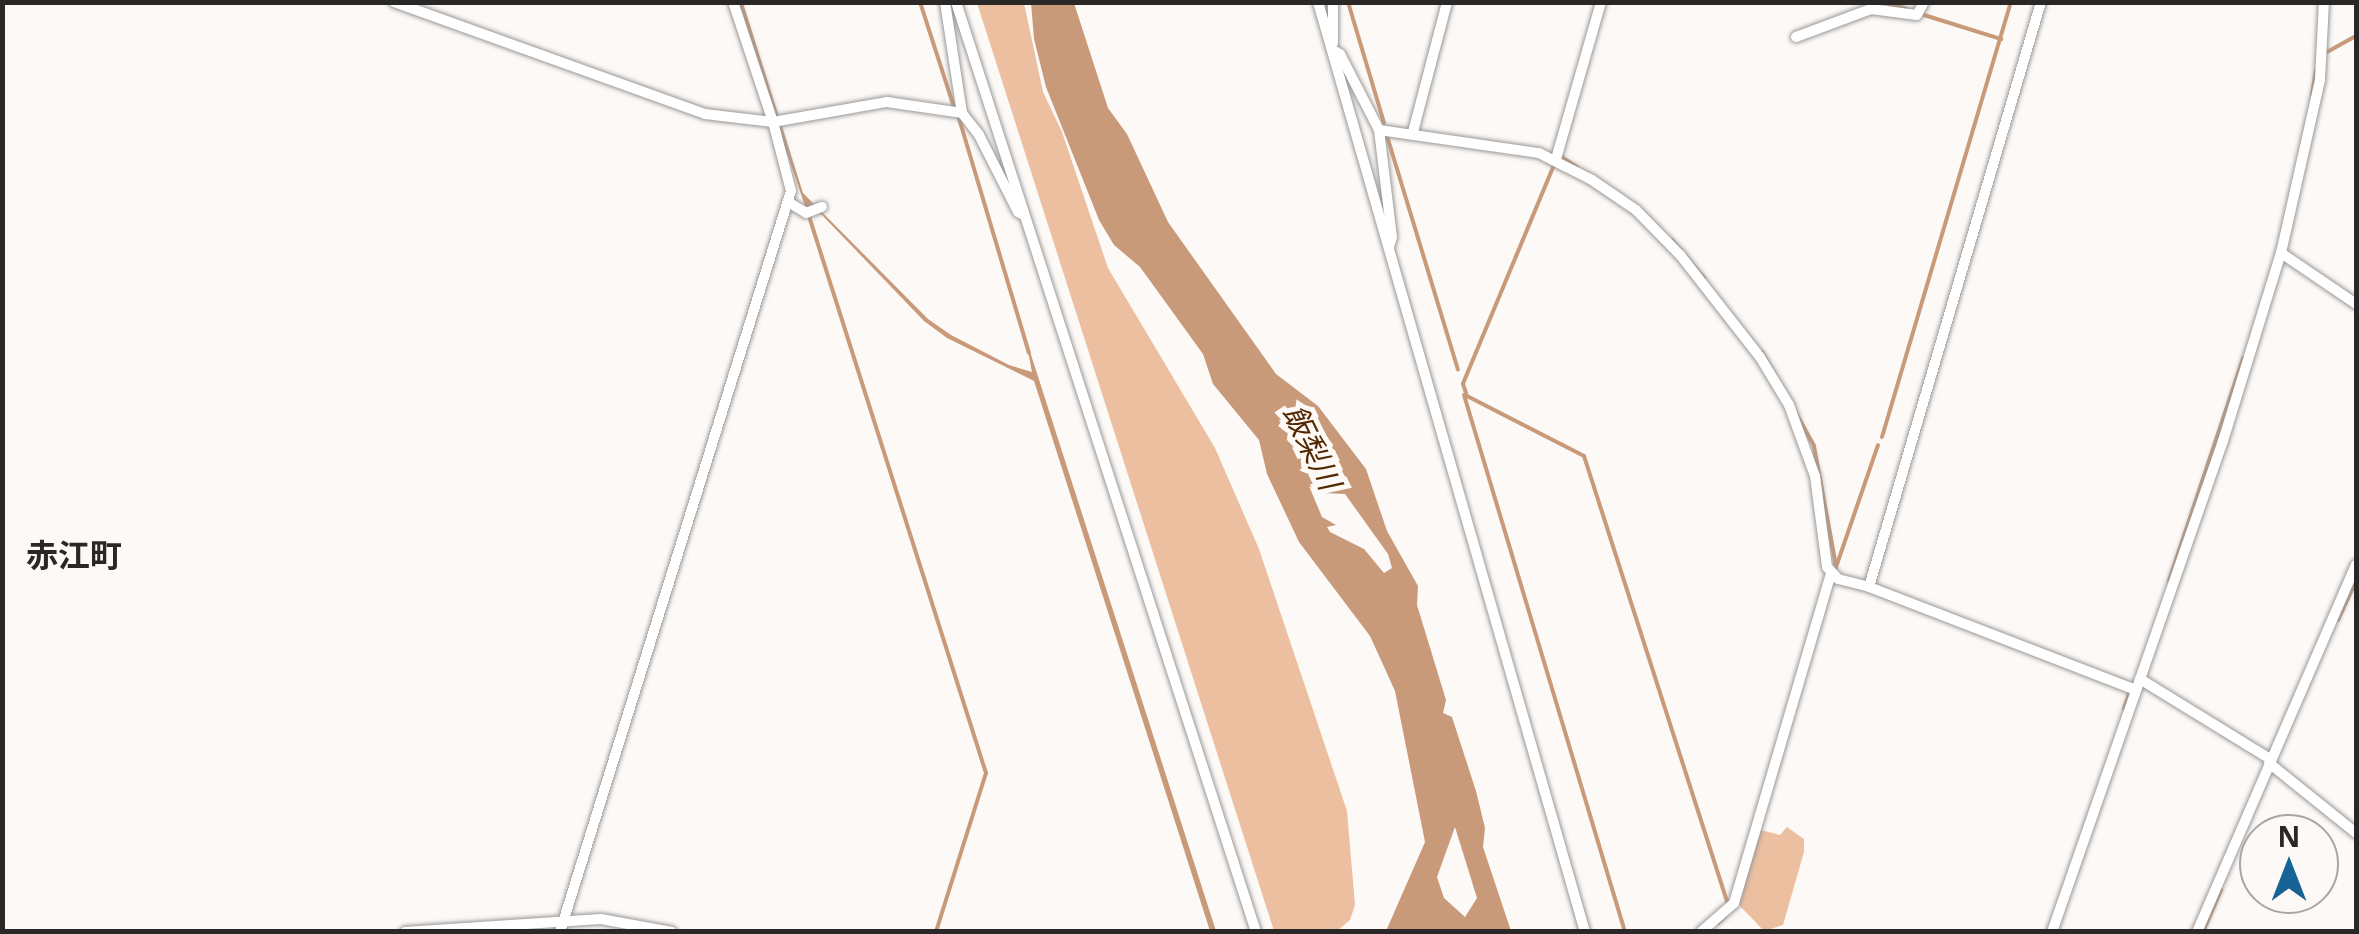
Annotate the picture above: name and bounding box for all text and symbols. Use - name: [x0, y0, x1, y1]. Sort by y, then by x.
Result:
- water label: 飯梨川: [1276, 399, 1348, 495]
- district label: 赤江町: [26, 536, 122, 574]
- north arrow: [2239, 814, 2339, 914]
- text: N: [2278, 817, 2300, 855]

